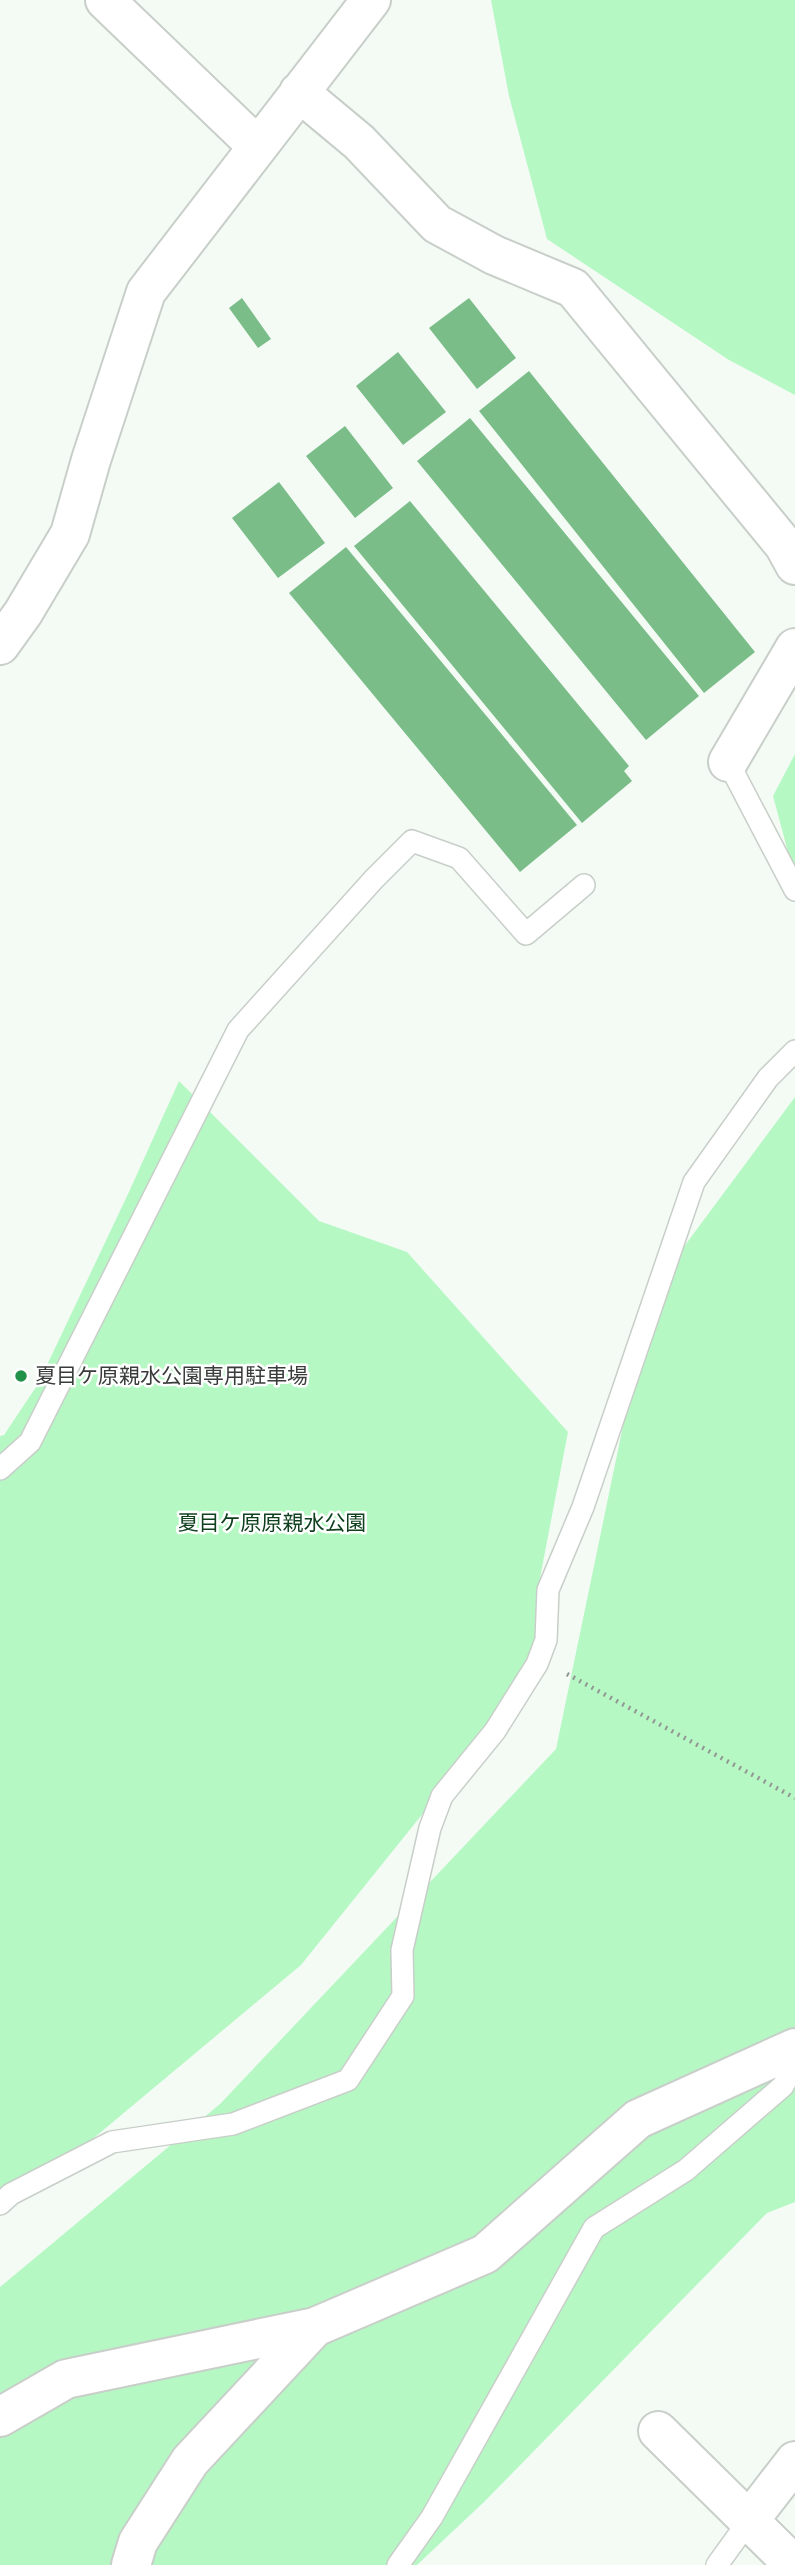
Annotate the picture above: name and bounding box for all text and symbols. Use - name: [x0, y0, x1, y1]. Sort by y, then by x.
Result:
- place label: 夏目ケ原親水公園専用駐車場: [35, 1362, 308, 1388]
- marker: 夏目ケ原親水公園専用駐車場: [13, 1368, 29, 1384]
- park label: 夏目ケ原原親水公園: [178, 1509, 367, 1535]

